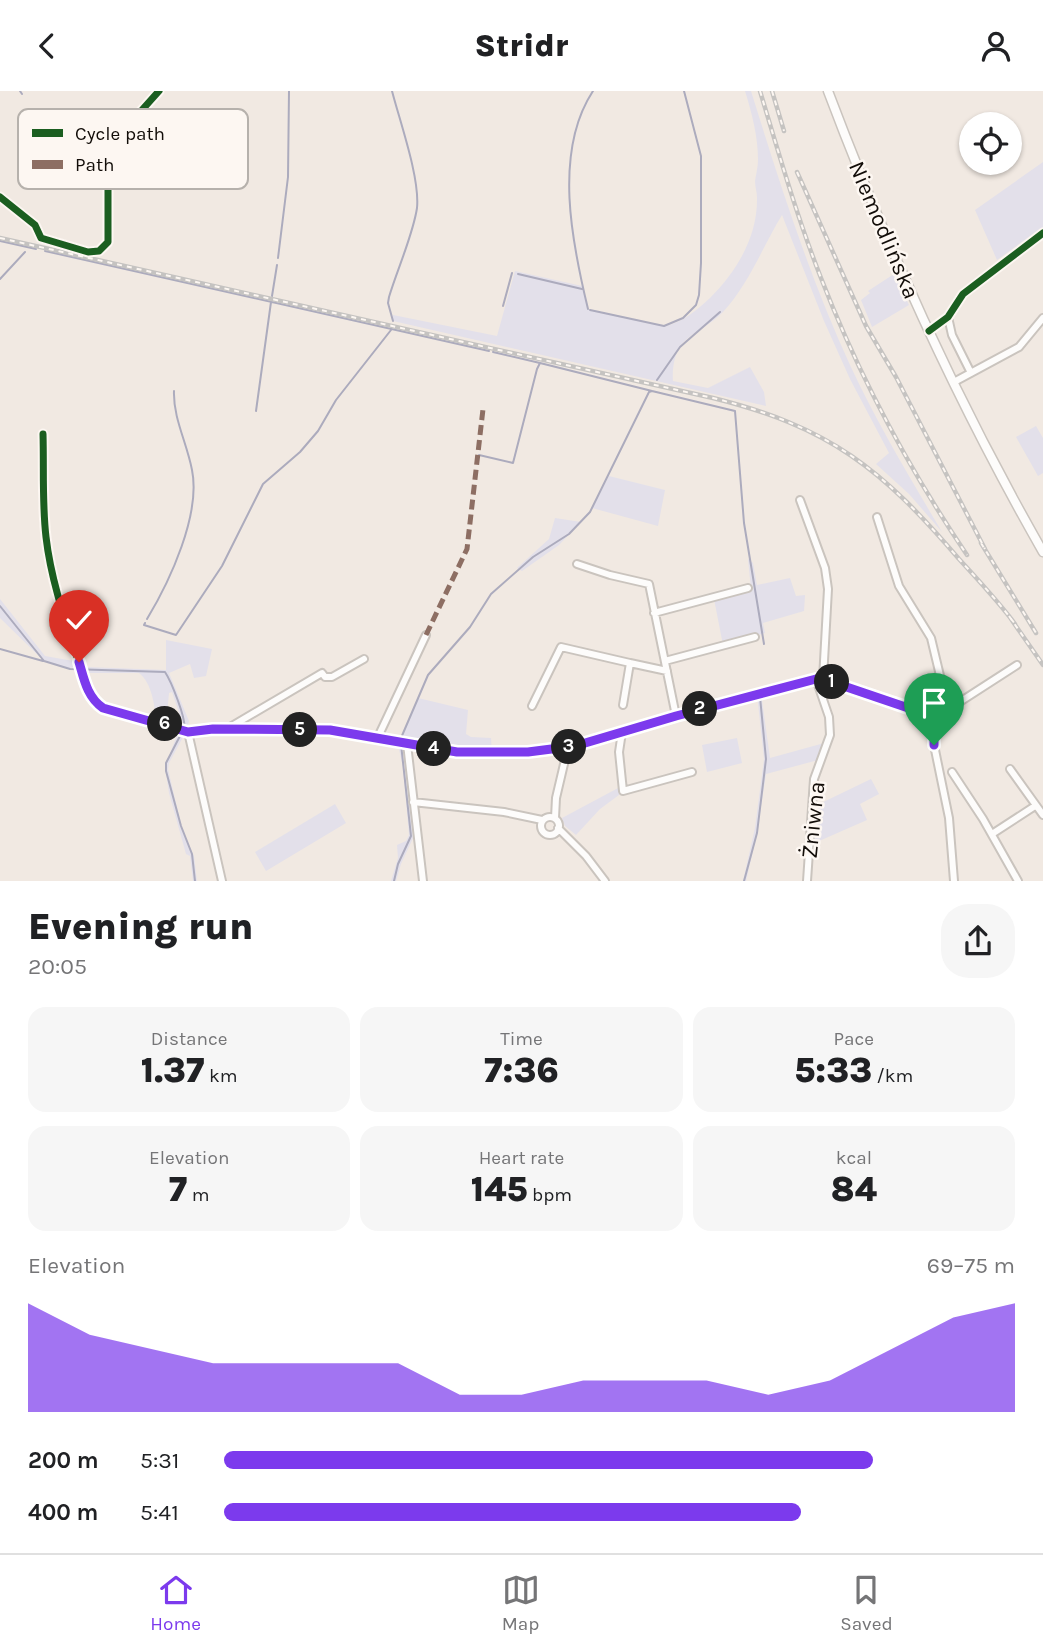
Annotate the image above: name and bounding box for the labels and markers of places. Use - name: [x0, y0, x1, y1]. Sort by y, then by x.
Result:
- pin: [49, 590, 109, 662]
- pin: 1: [814, 665, 850, 699]
- pin: [904, 673, 964, 745]
- pin: 2: [682, 691, 718, 727]
- pin: 6: [148, 707, 182, 741]
- pin: 5: [282, 713, 318, 747]
- pin: 3: [552, 729, 586, 765]
- pin: 4: [416, 731, 452, 767]

